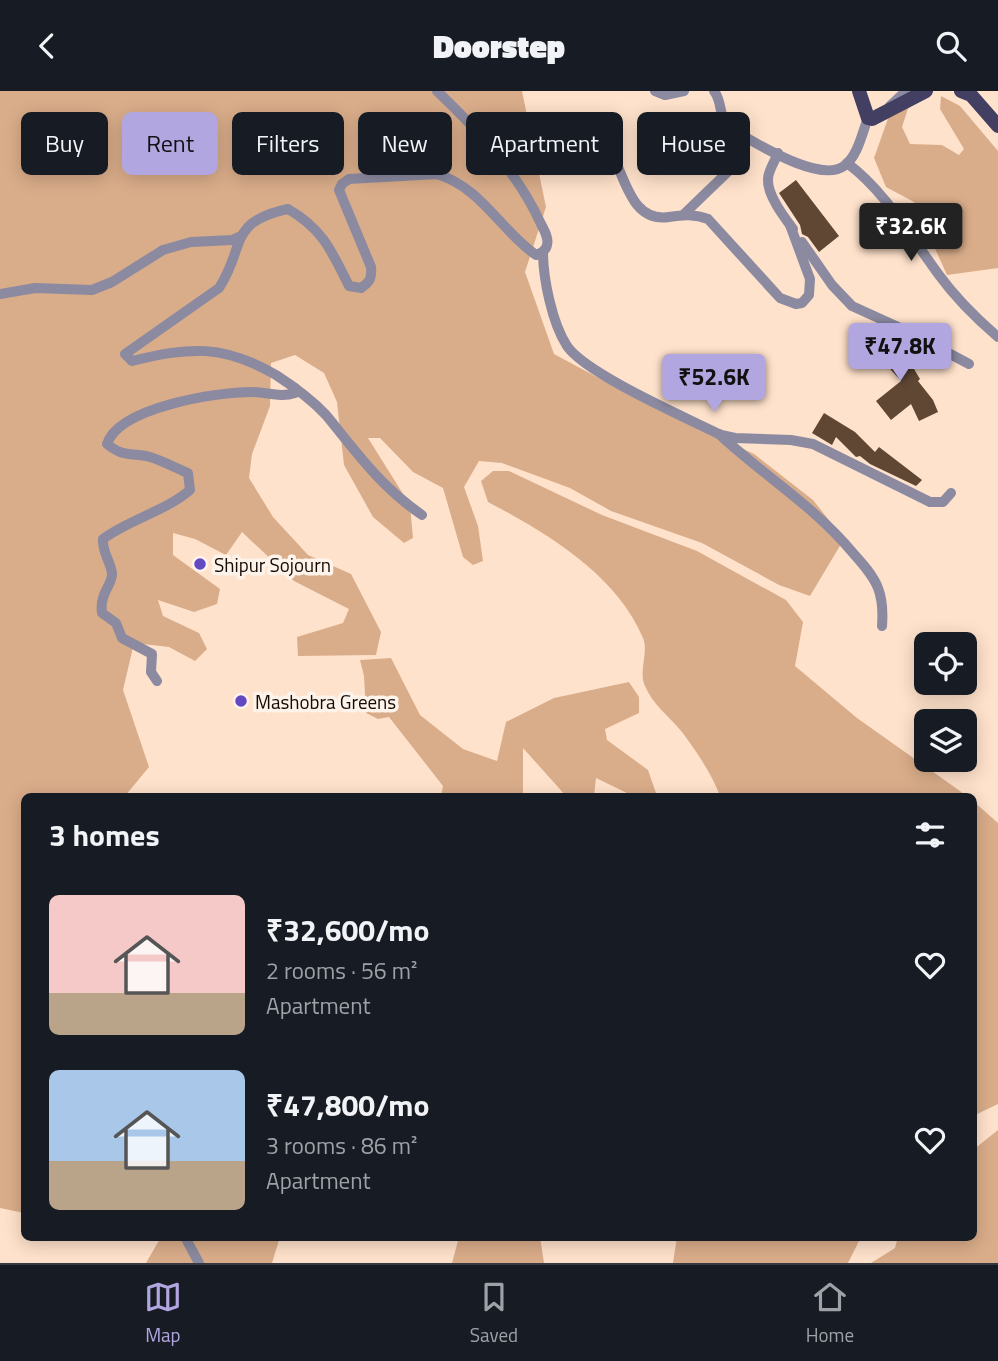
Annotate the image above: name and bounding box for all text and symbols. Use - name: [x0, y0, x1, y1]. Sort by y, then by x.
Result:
- text: Doorstep: [433, 22, 565, 70]
- icon: back: [28, 27, 66, 65]
- icon: search: [932, 27, 970, 65]
- chip: Buy: [21, 112, 108, 175]
- chip: Rent: [122, 112, 218, 175]
- chip: Filters: [232, 112, 344, 175]
- chip: New: [358, 112, 452, 175]
- chip: Apartment: [466, 112, 623, 175]
- chip: House: [637, 112, 750, 175]
- pin: ₹32.6K: [854, 204, 968, 263]
- text: ₹32.6K: [875, 208, 947, 243]
- pin: ₹47.8K: [843, 323, 957, 383]
- text: ₹47.8K: [864, 328, 936, 363]
- pin: ₹52.6K: [657, 355, 771, 414]
- text: ₹52.6K: [678, 359, 750, 394]
- place label: Shipur Sojourn: [214, 550, 331, 579]
- marker: Shipur Sojourn: [192, 556, 208, 572]
- map controls: [914, 632, 977, 772]
- button: locate: [914, 632, 977, 695]
- place label: Mashobra Greens: [255, 687, 396, 716]
- marker: Mashobra Greens: [233, 693, 249, 709]
- button: layers: [914, 709, 977, 772]
- text: 3 homes: [49, 812, 160, 858]
- icon: filters: [911, 816, 949, 854]
- text: ₹32,600/mo: [266, 907, 430, 953]
- icon: home: [105, 923, 189, 1007]
- icon: heart: [911, 946, 949, 984]
- text: 2 rooms · 56 m²: [266, 953, 417, 988]
- text: Apartment: [266, 988, 371, 1023]
- text: ₹47,800/mo: [266, 1082, 430, 1128]
- icon: home: [105, 1098, 189, 1182]
- icon: heart: [911, 1121, 949, 1159]
- text: 3 rooms · 86 m²: [266, 1128, 417, 1163]
- text: Apartment: [266, 1163, 371, 1198]
- tab: Map: [144, 1278, 182, 1349]
- tab: Saved: [470, 1278, 518, 1349]
- tab: Home: [806, 1278, 854, 1349]

